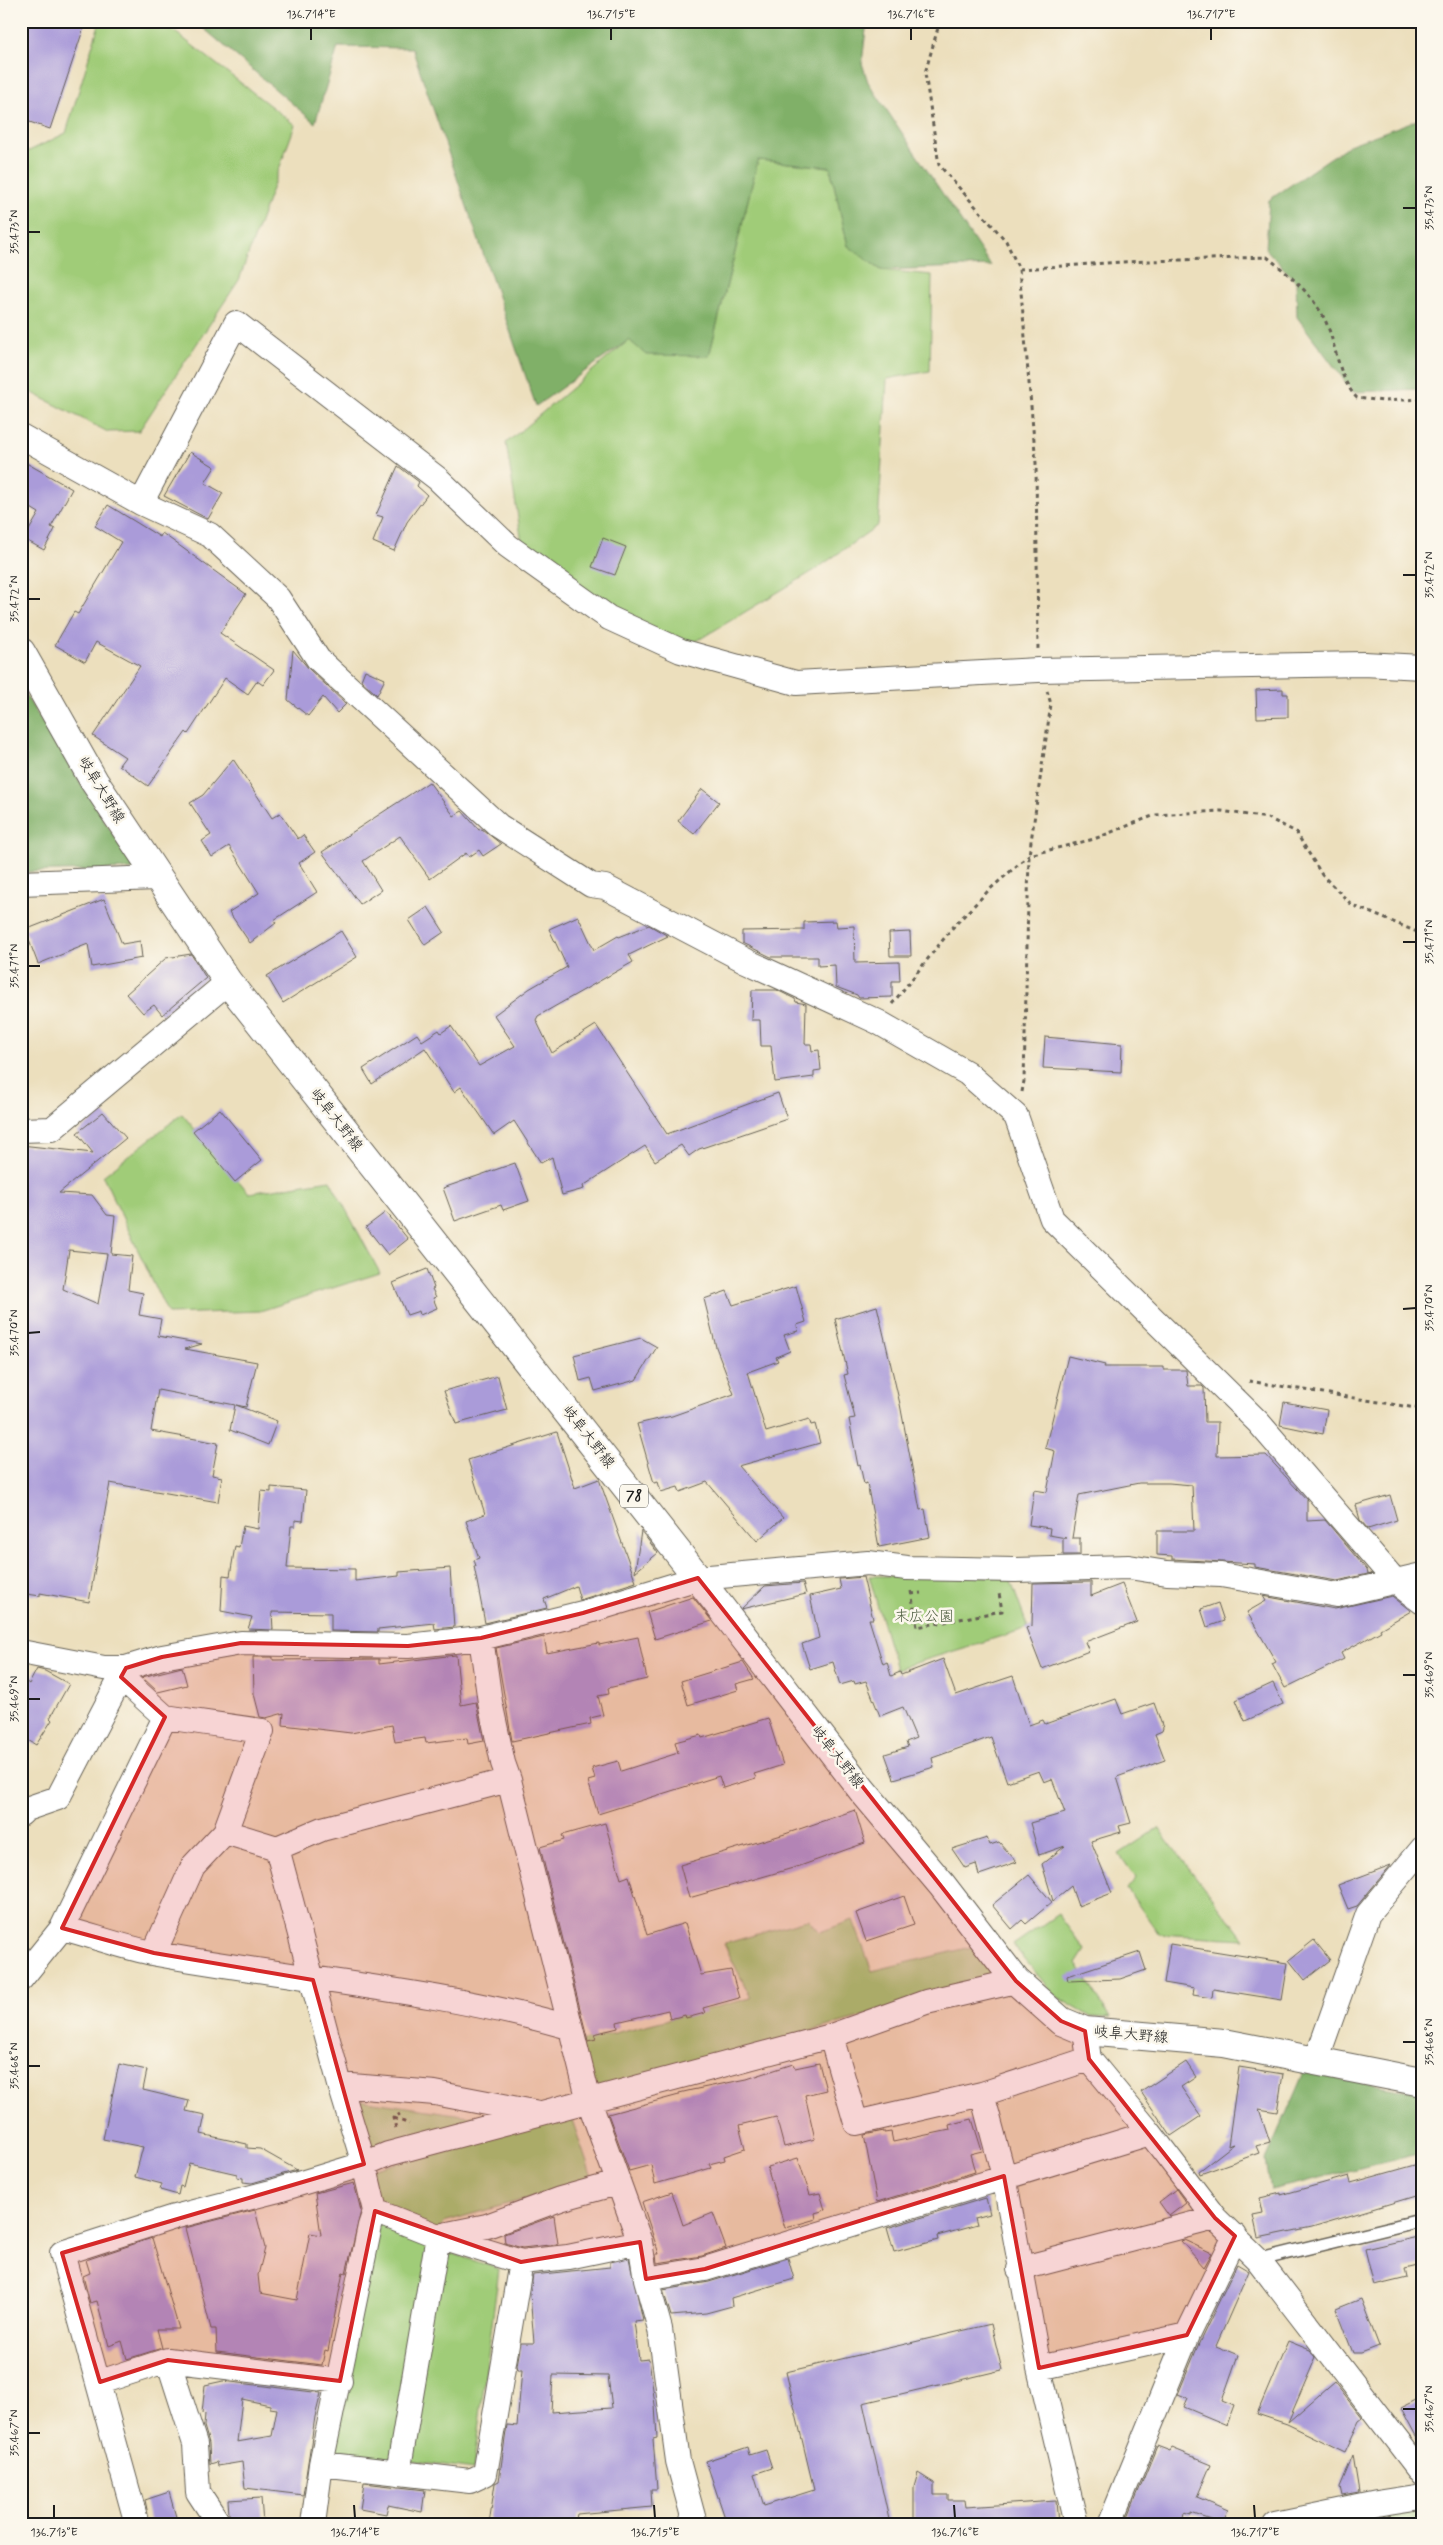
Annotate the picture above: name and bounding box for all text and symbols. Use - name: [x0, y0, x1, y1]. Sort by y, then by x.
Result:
- text: 136.714°E: [286, 7, 336, 23]
- text: 136.715°E: [586, 7, 636, 23]
- text: 136.716°E: [887, 7, 935, 23]
- text: 136.717°E: [1186, 7, 1236, 23]
- text: 35.473°N: [1422, 186, 1438, 230]
- text: 35.473°N: [7, 210, 23, 254]
- text: 35.472°N: [1422, 552, 1438, 598]
- text: 35.472°N: [7, 576, 23, 622]
- street label: 岐阜大野線: [73, 753, 129, 827]
- text: 35.471°N: [1422, 920, 1438, 964]
- text: 35.471°N: [7, 944, 23, 988]
- street label: 岐阜大野線: [305, 1084, 367, 1156]
- text: 35.470°N: [1422, 1285, 1438, 1331]
- text: 35.470°N: [7, 1310, 23, 1356]
- street label: 岐阜大野線: [557, 1401, 619, 1473]
- road number: 78: [620, 1484, 648, 1508]
- park label: 末広公園: [894, 1607, 954, 1627]
- text: 35.469°N: [1422, 1652, 1438, 1698]
- text: 35.469°N: [7, 1676, 23, 1722]
- street label: 岐阜大野線: [806, 1721, 868, 1793]
- text: 35.468°N: [1422, 2019, 1438, 2065]
- street label: 岐阜大野線: [1093, 2022, 1169, 2048]
- text: 35.468°N: [7, 2043, 23, 2089]
- text: 35.467°N: [1422, 2385, 1438, 2433]
- text: 35.467°N: [7, 2409, 23, 2457]
- text: 136.713°E: [30, 2525, 78, 2541]
- text: 136.714°E: [330, 2525, 380, 2541]
- text: 136.715°E: [630, 2525, 680, 2541]
- text: 136.716°E: [931, 2525, 979, 2541]
- text: 136.717°E: [1230, 2525, 1280, 2541]

